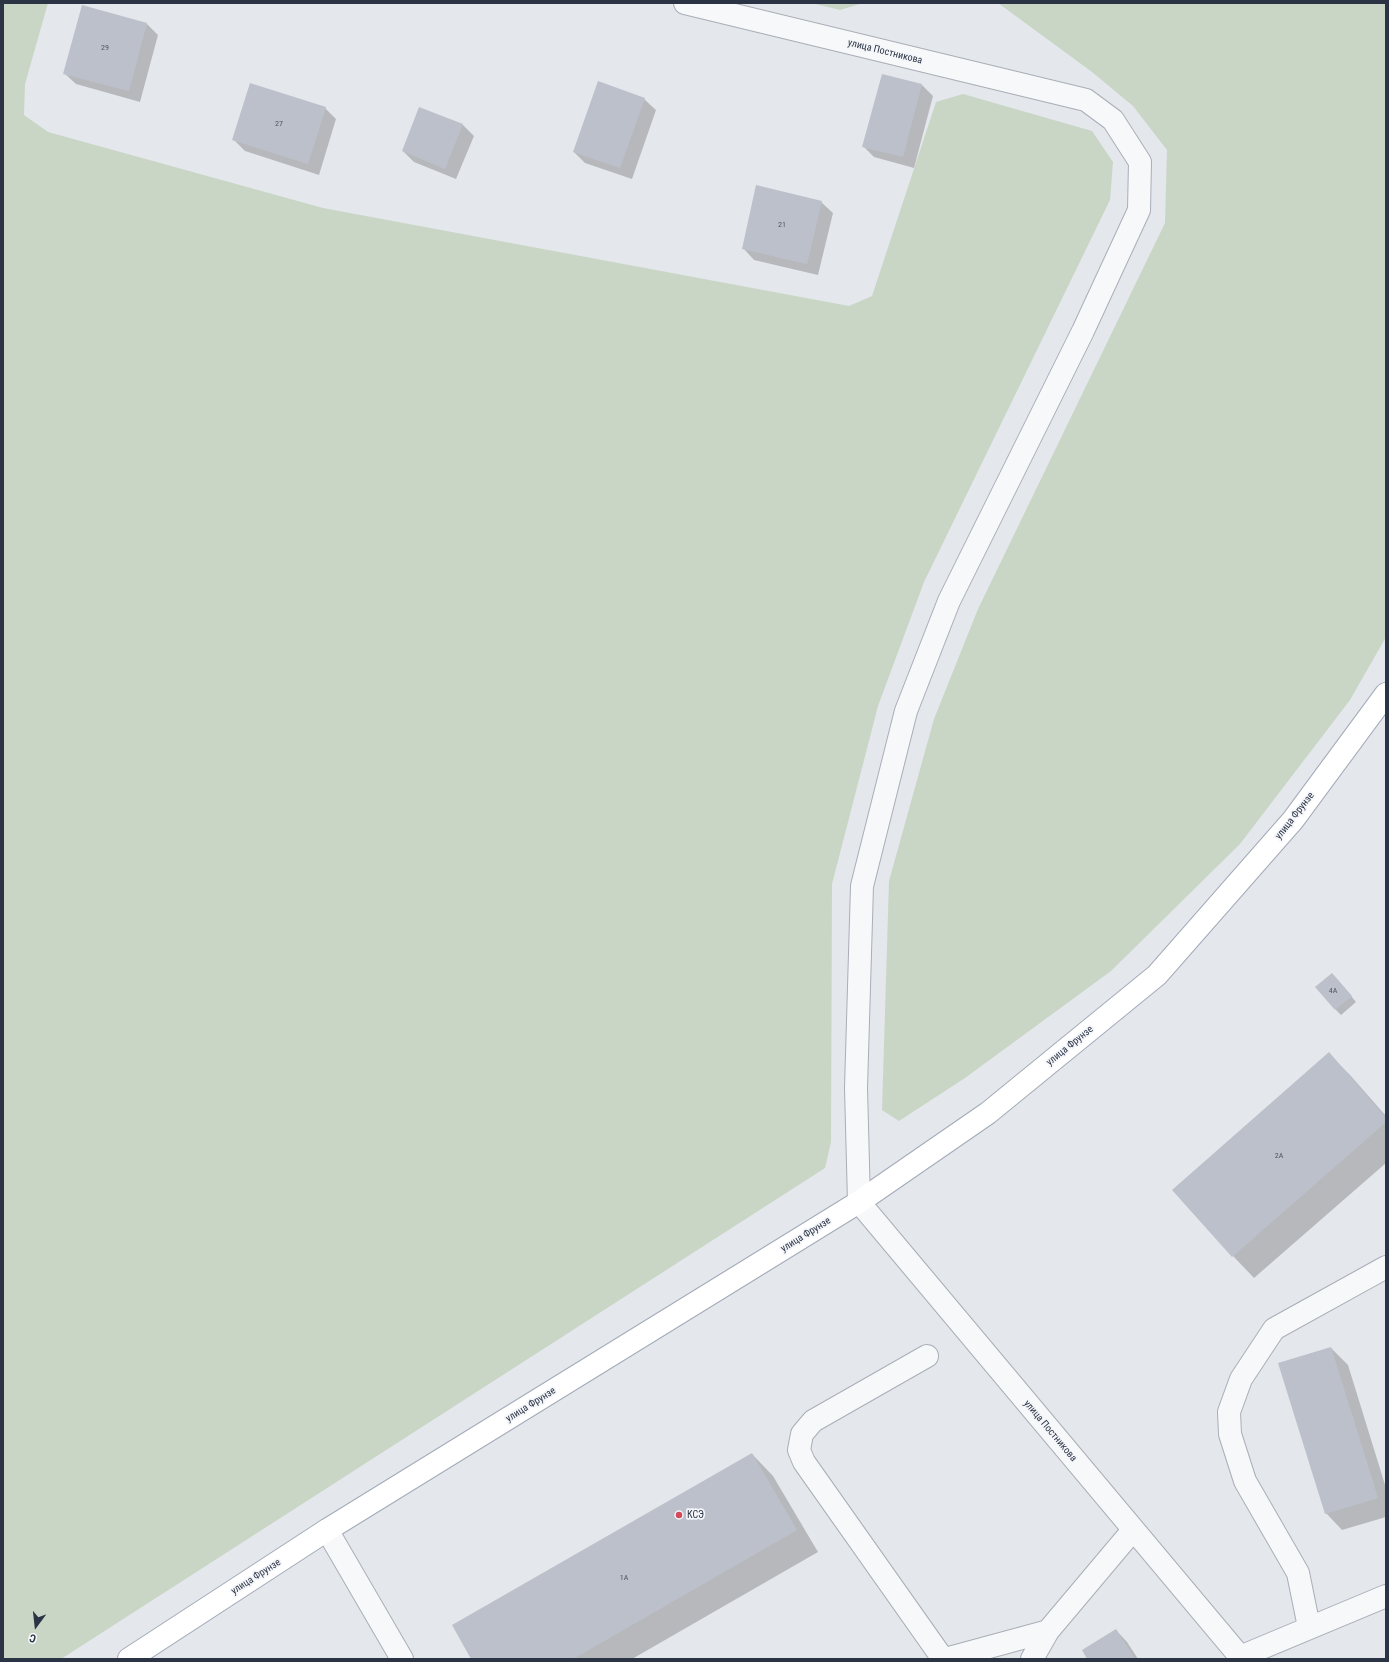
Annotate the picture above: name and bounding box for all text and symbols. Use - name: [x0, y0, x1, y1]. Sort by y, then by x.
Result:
- street label: улица Постникова: [847, 37, 923, 67]
- house number: 29: [101, 43, 109, 53]
- house number: 27: [275, 119, 283, 129]
- house number: 21: [778, 220, 786, 230]
- street label: улица Фрунзе: [1273, 790, 1317, 842]
- house number: 4А: [1329, 986, 1337, 996]
- street label: улица Фрунзе: [1044, 1024, 1096, 1068]
- house number: 2А: [1275, 1151, 1283, 1161]
- street label: улица Фрунзе: [779, 1215, 833, 1255]
- street label: улица Фрунзе: [504, 1385, 558, 1425]
- street label: улица Постникова: [1021, 1398, 1079, 1464]
- place label: КСЭ: [687, 1509, 704, 1521]
- marker: КСЭ: [674, 1510, 684, 1520]
- street label: улица Фрунзе: [229, 1557, 283, 1597]
- house number: 1А: [620, 1573, 628, 1583]
- north arrow: [16, 1606, 56, 1646]
- text: С: [28, 1631, 37, 1645]

